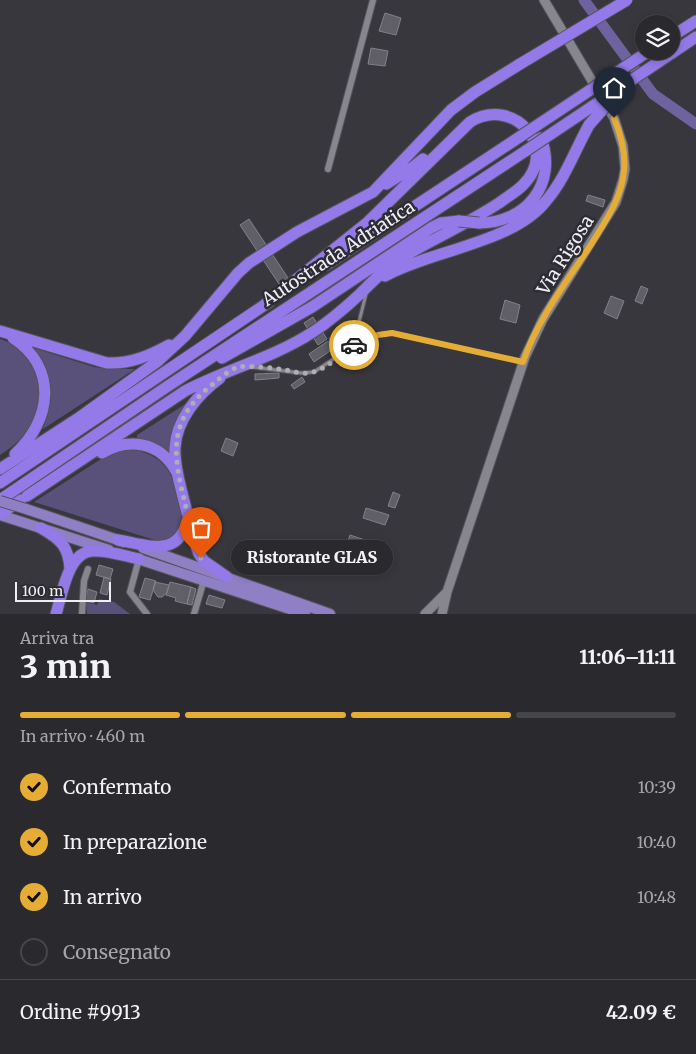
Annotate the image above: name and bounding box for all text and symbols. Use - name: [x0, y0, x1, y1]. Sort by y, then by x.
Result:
- map controls: [635, 15, 680, 60]
- button: layers: [635, 15, 680, 60]
- pin: [593, 67, 635, 118]
- icon: home: [600, 74, 628, 102]
- street label: Autostrada Adriatica: [256, 195, 419, 312]
- street label: Via Rigosa: [531, 211, 599, 300]
- courier: [329, 320, 379, 370]
- icon: car: [340, 331, 368, 359]
- pin: [180, 507, 222, 558]
- icon: bag: [187, 514, 215, 542]
- callout: Ristorante GLAS: [231, 540, 394, 576]
- text: Ristorante GLAS: [247, 547, 377, 567]
- scale bar: [15, 579, 111, 602]
- text: 100 m: [22, 582, 63, 600]
- text: Arriva tra: [20, 628, 94, 648]
- text: 11:06–11:11: [579, 645, 676, 669]
- text: 3 min: [20, 647, 111, 687]
- text: In arrivo · 460 m: [20, 726, 145, 746]
- icon: check: [20, 773, 48, 801]
- text: Confermato: [63, 775, 171, 799]
- text: 10:39: [638, 777, 676, 797]
- icon: check: [20, 828, 48, 856]
- text: In preparazione: [63, 830, 207, 854]
- text: 10:40: [636, 832, 676, 852]
- icon: check: [20, 883, 48, 911]
- text: In arrivo: [63, 885, 142, 909]
- text: 10:48: [637, 887, 676, 907]
- text: Consegnato: [63, 940, 171, 964]
- text: Ordine #9913: [20, 1000, 141, 1024]
- text: 42.09 €: [606, 1000, 676, 1024]

